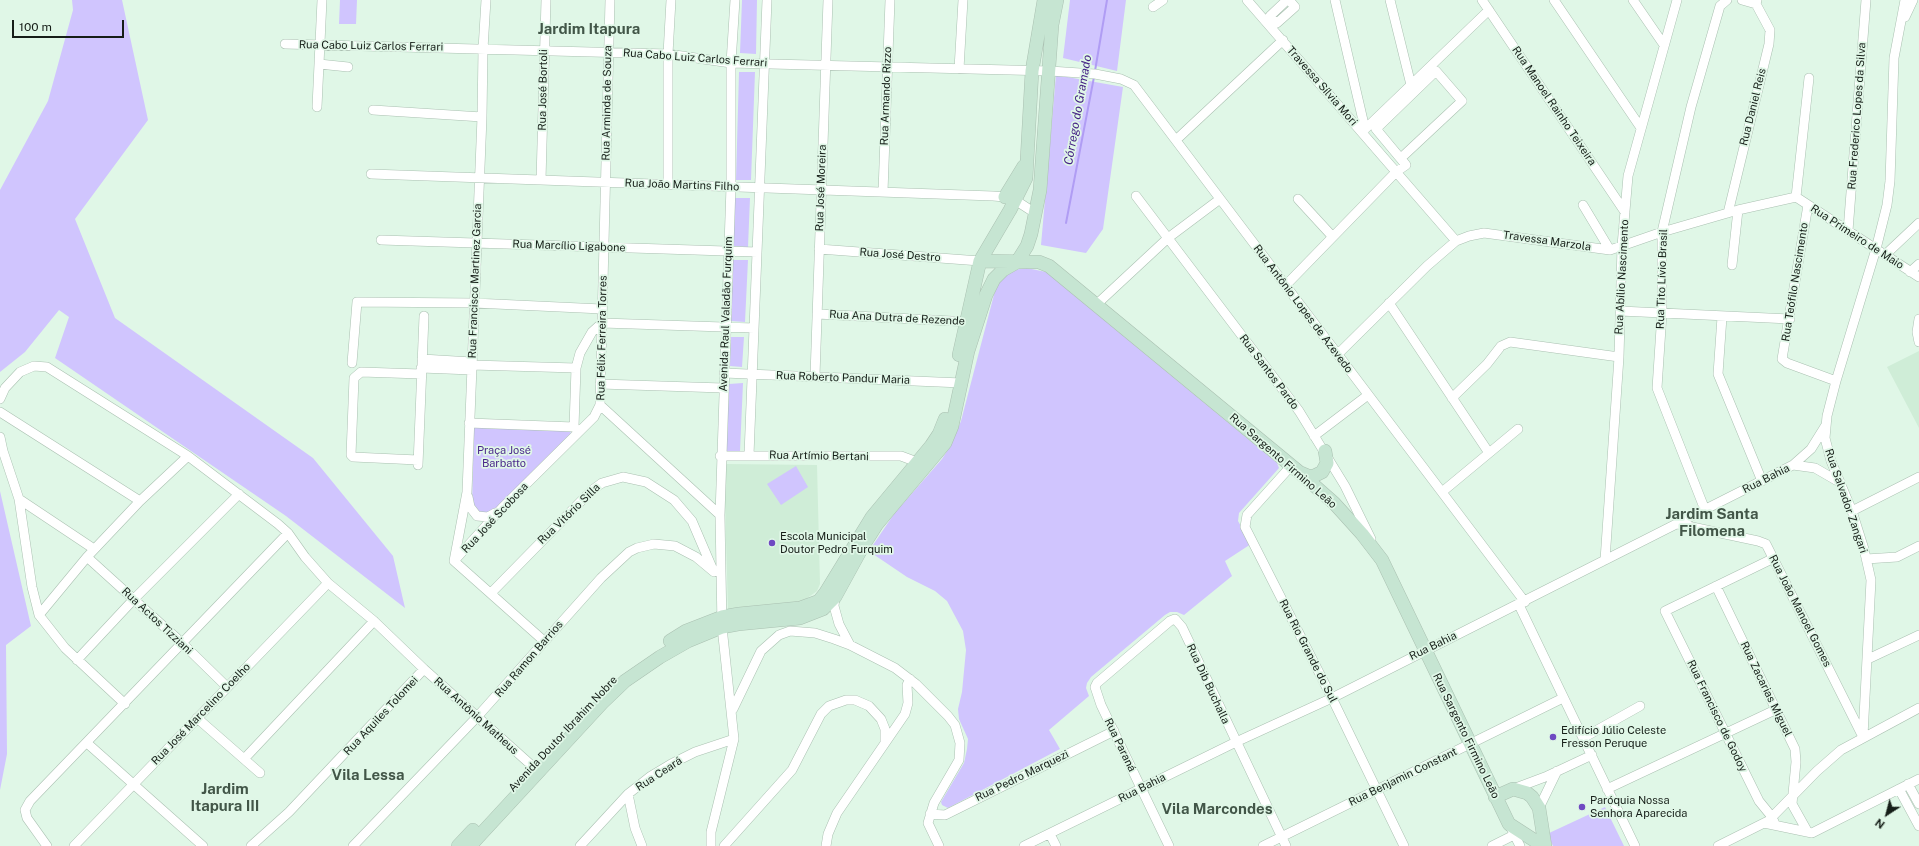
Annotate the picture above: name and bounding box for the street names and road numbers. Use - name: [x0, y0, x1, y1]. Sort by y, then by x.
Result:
- street label: Rua Cabo Luiz Carlos Ferrari: [299, 38, 443, 54]
- street label: Rua Frederico Lopes da Silva: [1845, 42, 1869, 190]
- street label: Travessa Sílvia Mori: [1284, 44, 1360, 128]
- street label: Rua Manoel Rainho Teixeira: [1509, 44, 1599, 168]
- street label: Rua Arminda de Souza: [599, 45, 615, 161]
- street label: Rua Cabo Luiz Carlos Ferrari: [622, 46, 768, 70]
- street label: Rua Armando Rizzo: [878, 46, 894, 146]
- street label: Rua José Bortoli: [536, 49, 550, 131]
- street label: Rua Daniel Reis: [1737, 67, 1769, 147]
- street label: Rua José Moreira: [813, 144, 829, 232]
- street label: Rua João Martins Filho: [625, 176, 739, 194]
- street label: Rua Primeiro de Maio: [1808, 202, 1906, 272]
- street label: Rua Francisco Martinez Garcia: [466, 203, 484, 359]
- street label: Rua Abílio Nascimento: [1612, 219, 1632, 335]
- street label: Rua Teófilo Nascimento: [1779, 222, 1811, 342]
- street label: Travessa Marzola: [1502, 228, 1592, 254]
- street label: Rua Tito Lívio Brasil: [1654, 229, 1670, 329]
- street label: Avenida Raul Valadão Furquim: [717, 236, 735, 392]
- street label: Rua Marcílio Ligabone: [512, 237, 626, 255]
- street label: Rua Antônio Lopes de Azevedo: [1250, 242, 1356, 376]
- street label: Rua José Destro: [859, 246, 941, 264]
- street label: Rua Félix Ferreira Torres: [594, 275, 610, 401]
- street label: Rua Ana Dutra de Rezende: [829, 308, 965, 328]
- street label: Rua Santos Pardo: [1236, 332, 1302, 412]
- street label: Rua Roberto Pandur Maria: [776, 369, 910, 387]
- street label: Rua Sargento Firmino Leão: [1227, 411, 1339, 511]
- street label: Rua Salvador Zangari: [1822, 447, 1870, 555]
- street label: Rua Artímio Bertani: [769, 449, 869, 463]
- street label: Rua Bahia: [1740, 462, 1792, 496]
- street label: Rua José Scobosa: [459, 480, 531, 556]
- street label: Rua Vitório Silla: [535, 481, 603, 547]
- street label: Rua João Manoel Gomes: [1766, 553, 1834, 669]
- street label: Rua Actos Tizziani: [119, 585, 195, 657]
- street label: Rua Rio Grande do Sul: [1276, 597, 1340, 705]
- street label: Rua Ramon Barrios: [492, 618, 566, 700]
- street label: Rua Bahia: [1407, 629, 1459, 663]
- street label: Rua Zacarias Miguel: [1737, 639, 1795, 739]
- street label: Rua Dib Buchalla: [1184, 642, 1232, 726]
- street label: Rua Francisco de Godoy: [1684, 658, 1750, 774]
- street label: Rua José Marcelino Coelho: [149, 660, 253, 768]
- street label: Rua Sargento Firmino Leão: [1430, 671, 1502, 801]
- street label: Avenida Doutor Ibrahim Nobre: [506, 673, 620, 795]
- street label: Rua Aquiles Tolomei: [341, 674, 421, 758]
- street label: Rua Antônio Matheus: [431, 675, 521, 757]
- street label: Rua Paraná: [1101, 716, 1139, 774]
- street label: Rua Benjamin Constant: [1347, 745, 1459, 809]
- street label: Rua Pedro Marquezi: [973, 748, 1071, 804]
- street label: Rua Ceará: [633, 754, 685, 794]
- street label: Rua Bahia: [1116, 771, 1168, 805]

